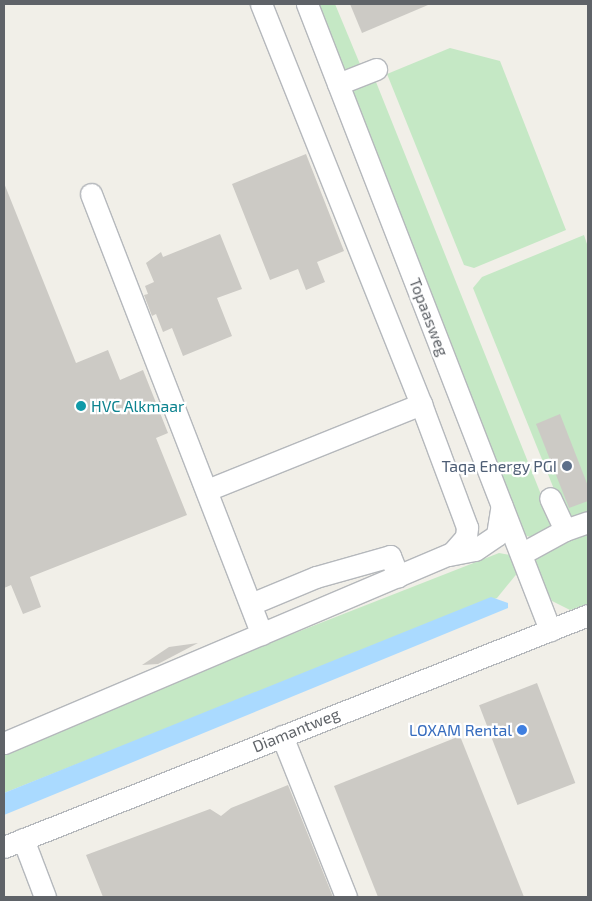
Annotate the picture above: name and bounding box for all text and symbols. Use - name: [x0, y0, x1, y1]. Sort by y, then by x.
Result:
- street label: Topaasweg: [405, 275, 453, 359]
- place label: HVC Alkmaar: [91, 396, 185, 416]
- marker: HVC Alkmaar: [75, 400, 87, 412]
- place label: Taqa Energy PGI: [441, 456, 557, 476]
- marker: Taqa Energy PGI: [561, 460, 573, 472]
- street label: Diamantweg: [250, 704, 342, 756]
- place label: LOXAM Rental: [409, 720, 512, 740]
- marker: LOXAM Rental: [516, 724, 528, 736]

